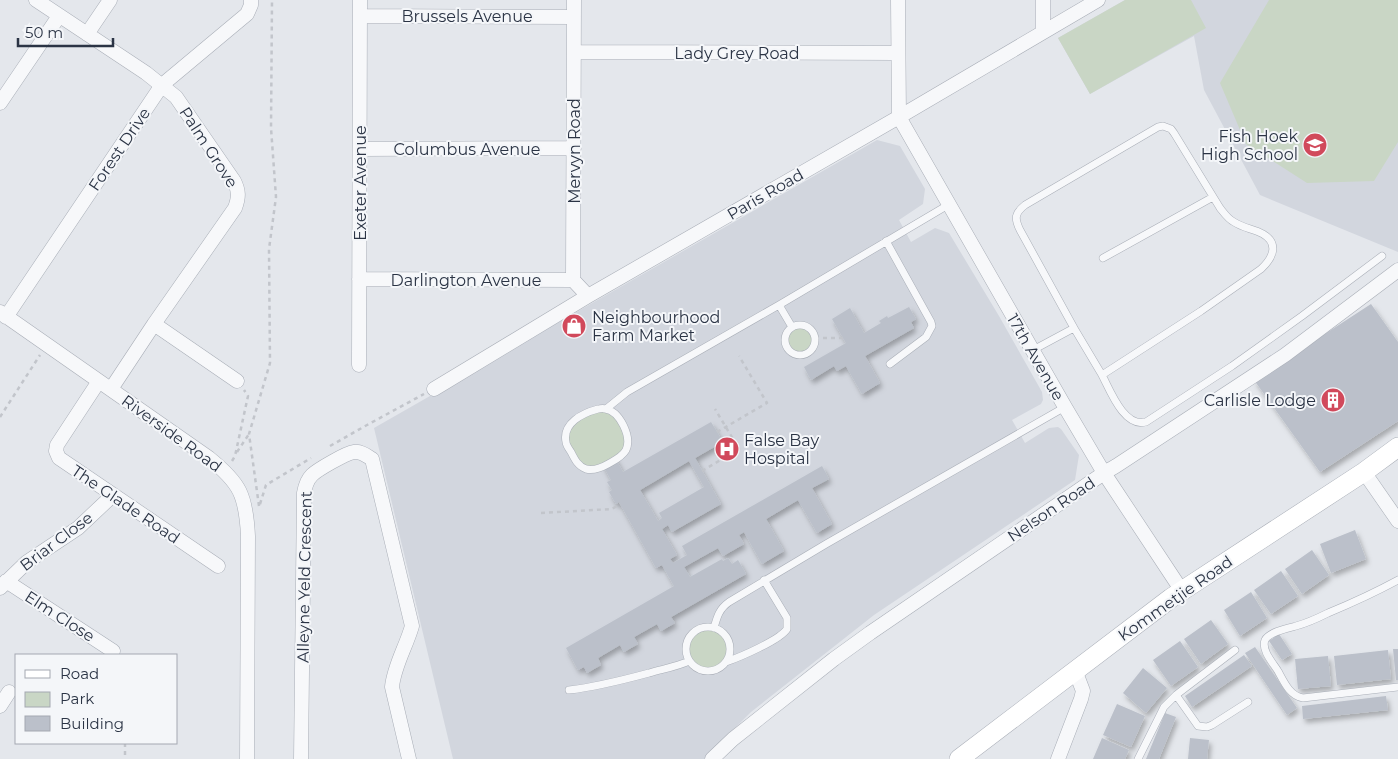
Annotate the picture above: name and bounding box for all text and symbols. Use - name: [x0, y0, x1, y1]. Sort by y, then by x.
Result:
- street label: Brussels Avenue: [401, 7, 533, 26]
- scale bar: [18, 15, 112, 47]
- text: 50 m: [25, 23, 63, 42]
- street label: Lady Grey Road: [674, 44, 800, 63]
- street label: Mervyn Road: [565, 98, 584, 204]
- street label: Palm Grove: [175, 103, 242, 191]
- street label: Forest Drive: [85, 104, 154, 194]
- street label: Exeter Avenue: [351, 125, 370, 241]
- place label: Fish Hoek High School: [1201, 127, 1298, 164]
- school or university icon: Fish Hoek High School: [1302, 132, 1328, 158]
- street label: Columbus Avenue: [393, 140, 541, 159]
- street label: Paris Road: [724, 165, 807, 224]
- street label: Darlington Avenue: [391, 271, 541, 290]
- place label: Neighbourhood Farm Market: [592, 308, 720, 345]
- street label: 17th Avenue: [1003, 311, 1068, 404]
- shop icon: Neighbourhood Farm Market: [561, 313, 587, 339]
- building icon: Carlisle Lodge: [1320, 387, 1346, 413]
- street label: Riverside Road: [118, 391, 225, 476]
- place label: Carlisle Lodge: [1204, 391, 1316, 410]
- place label: False Bay Hospital: [744, 431, 819, 468]
- hospital icon: False Bay Hospital: [714, 436, 740, 462]
- street label: The Glade Road: [68, 461, 183, 548]
- street label: Nelson Road: [1004, 473, 1099, 546]
- street label: Alleyne Yeld Crescent: [293, 490, 316, 663]
- street label: Briar Close: [16, 508, 96, 575]
- street label: Kommetjie Road: [1114, 552, 1236, 645]
- street label: Elm Close: [21, 587, 98, 646]
- legend: [15, 654, 178, 744]
- text: Road: [60, 664, 99, 683]
- text: Park: [60, 689, 94, 708]
- text: Building: [60, 714, 124, 733]

